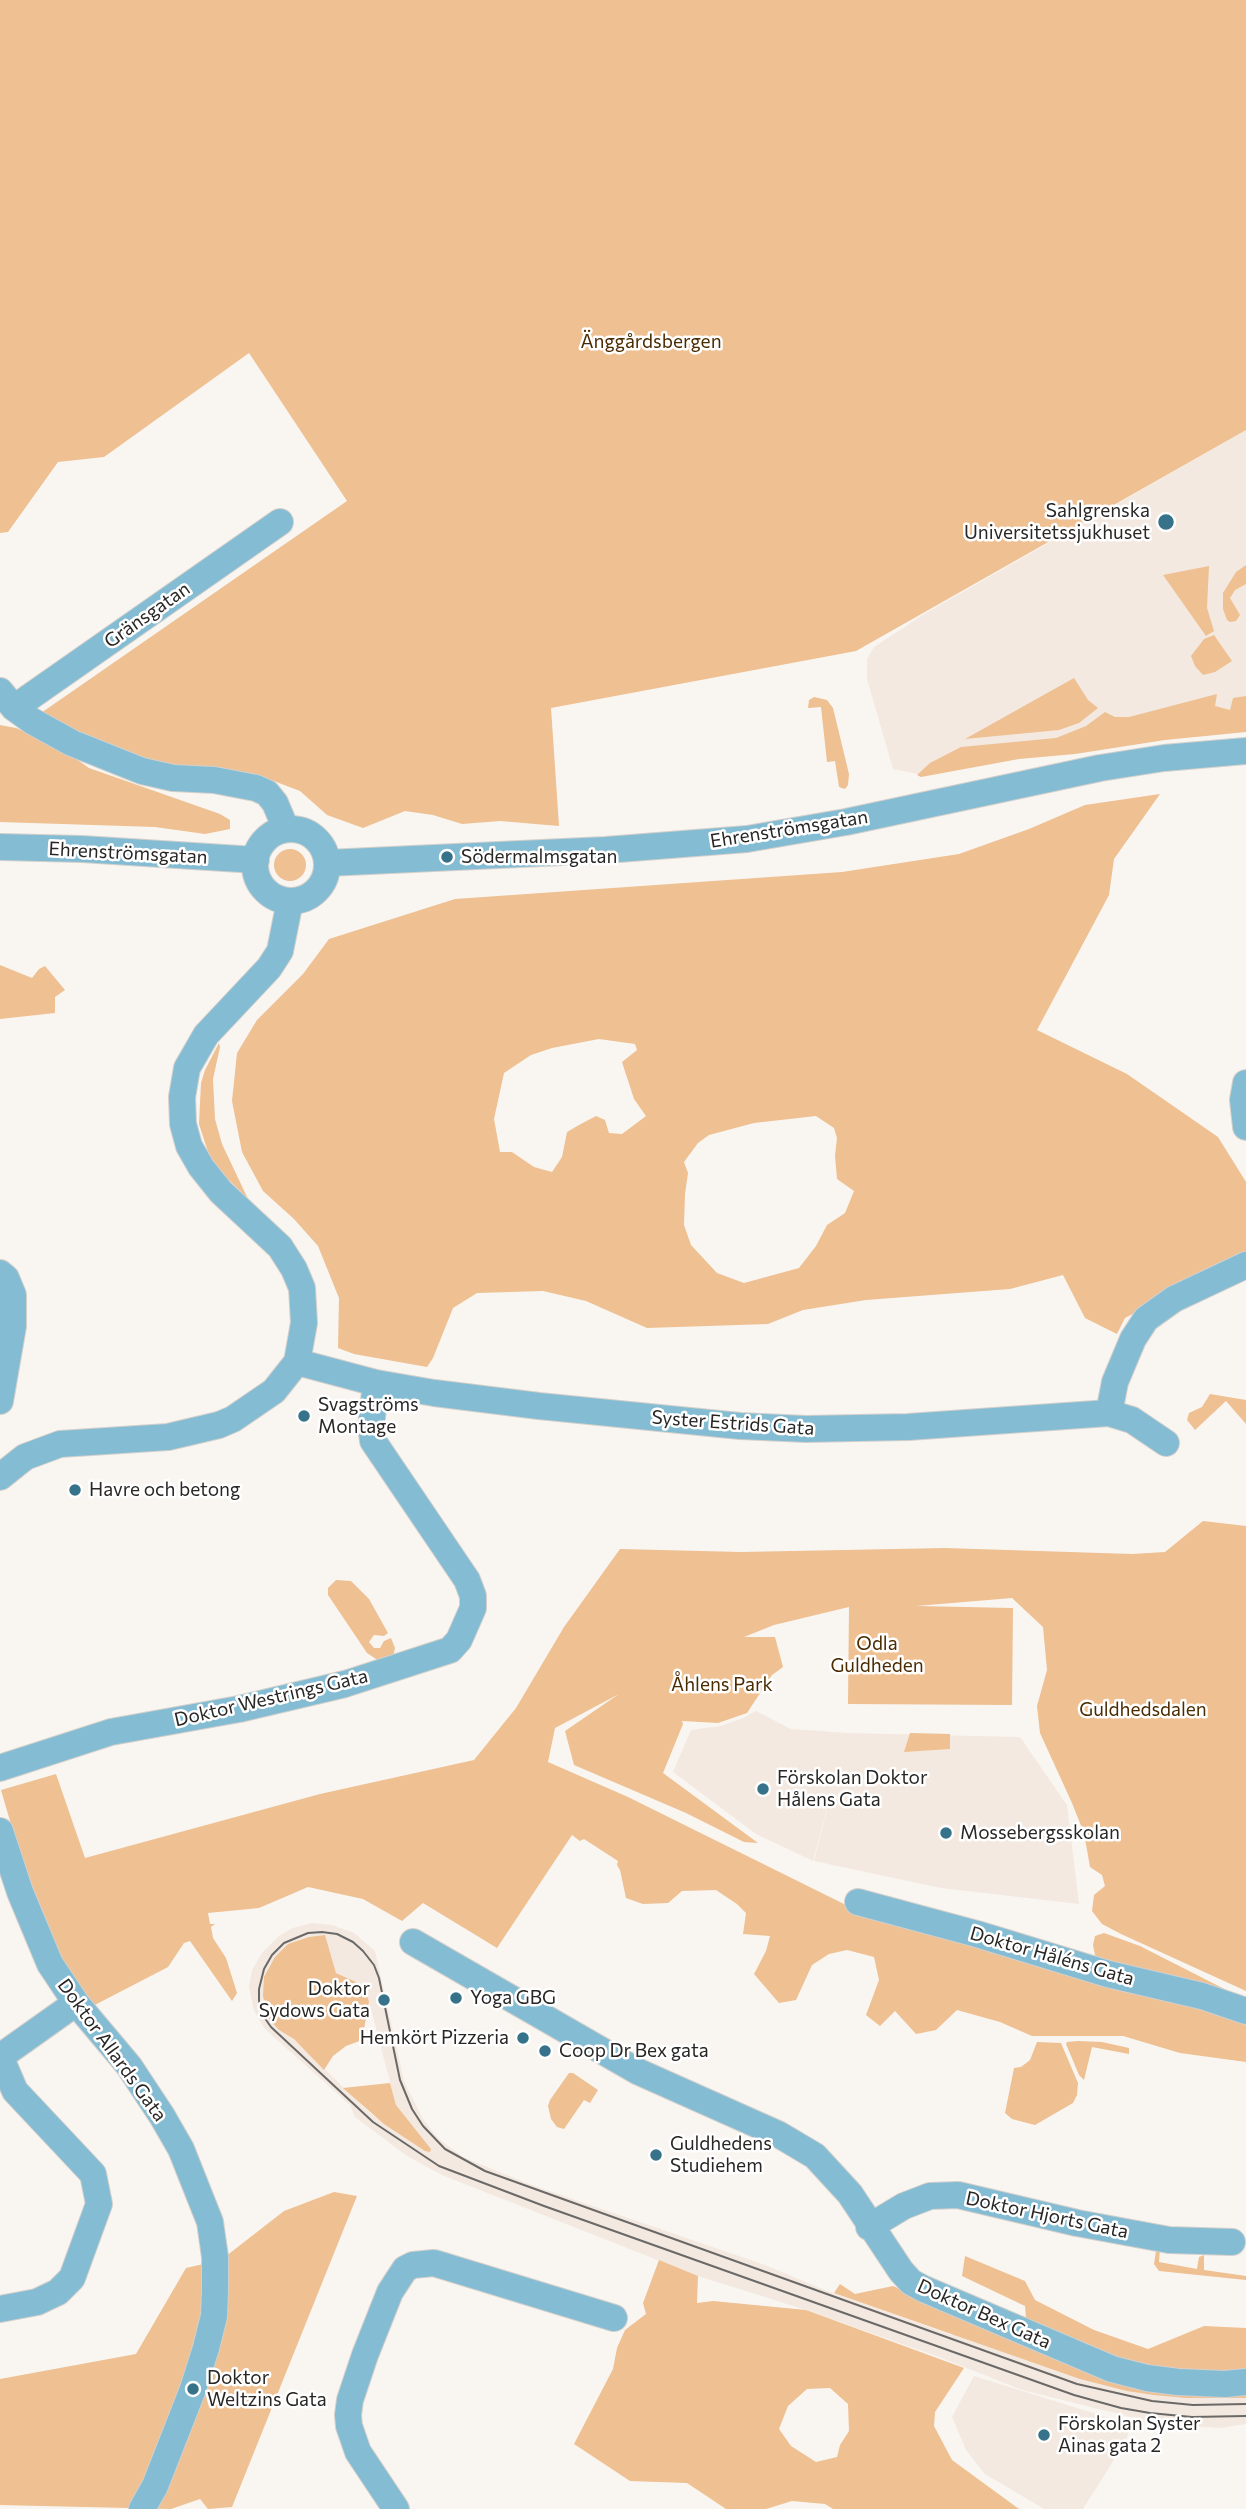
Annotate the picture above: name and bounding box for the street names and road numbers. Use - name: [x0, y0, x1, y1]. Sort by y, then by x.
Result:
- street label: Gränsgatan: [100, 577, 194, 653]
- street label: Ehrenströmsgatan: [709, 805, 869, 853]
- street label: Ehrenströmsgatan: [48, 837, 208, 869]
- street label: Syster Estrids Gata: [651, 1406, 815, 1440]
- street label: Doktor Westrings Gata: [172, 1665, 370, 1731]
- street label: Doktor Håléns Gata: [967, 1922, 1137, 1990]
- street label: Doktor Allards Gata: [53, 1974, 171, 2126]
- street label: Doktor Hjorts Gata: [964, 2187, 1130, 2243]
- street label: Doktor Bex Gata: [914, 2274, 1054, 2354]

